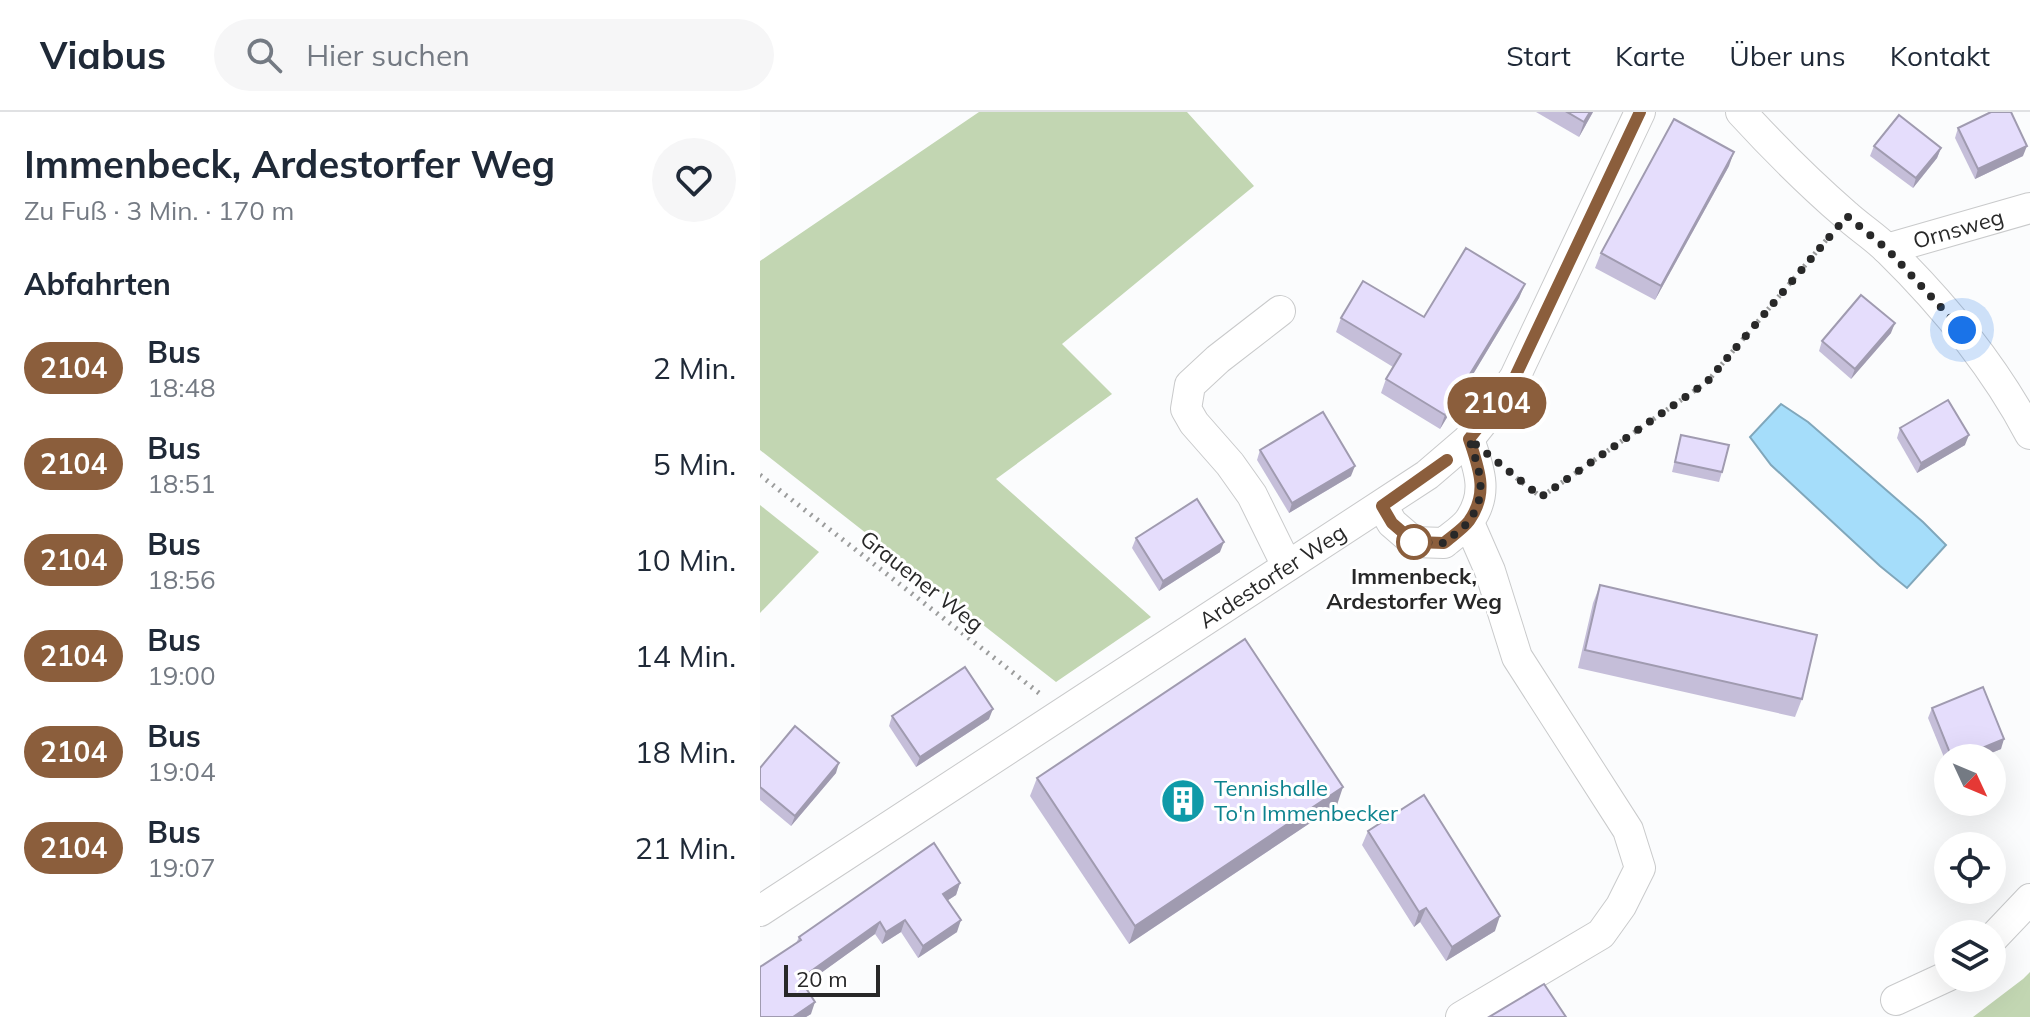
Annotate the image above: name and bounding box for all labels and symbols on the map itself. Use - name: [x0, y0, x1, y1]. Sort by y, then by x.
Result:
- street label: Ornsweg: [1910, 202, 2007, 255]
- your location: [1942, 310, 1982, 350]
- line badge: 2104: [1441, 377, 1553, 429]
- street label: Ardestorfer Weg: [1193, 518, 1351, 634]
- street label: Grauener Weg: [855, 524, 989, 638]
- marker: Immenbeck, Ardestorfer Weg: [1397, 525, 1431, 559]
- place label: Immenbeck, Ardestorfer Weg: [1326, 562, 1502, 615]
- north arrow: [1934, 744, 2006, 816]
- place label: Tennishalle To'n Immenbecker: [1214, 774, 1398, 827]
- building icon: Tennishalle To'n Immenbecker: [1159, 777, 1207, 825]
- scale bar: [784, 961, 880, 997]

